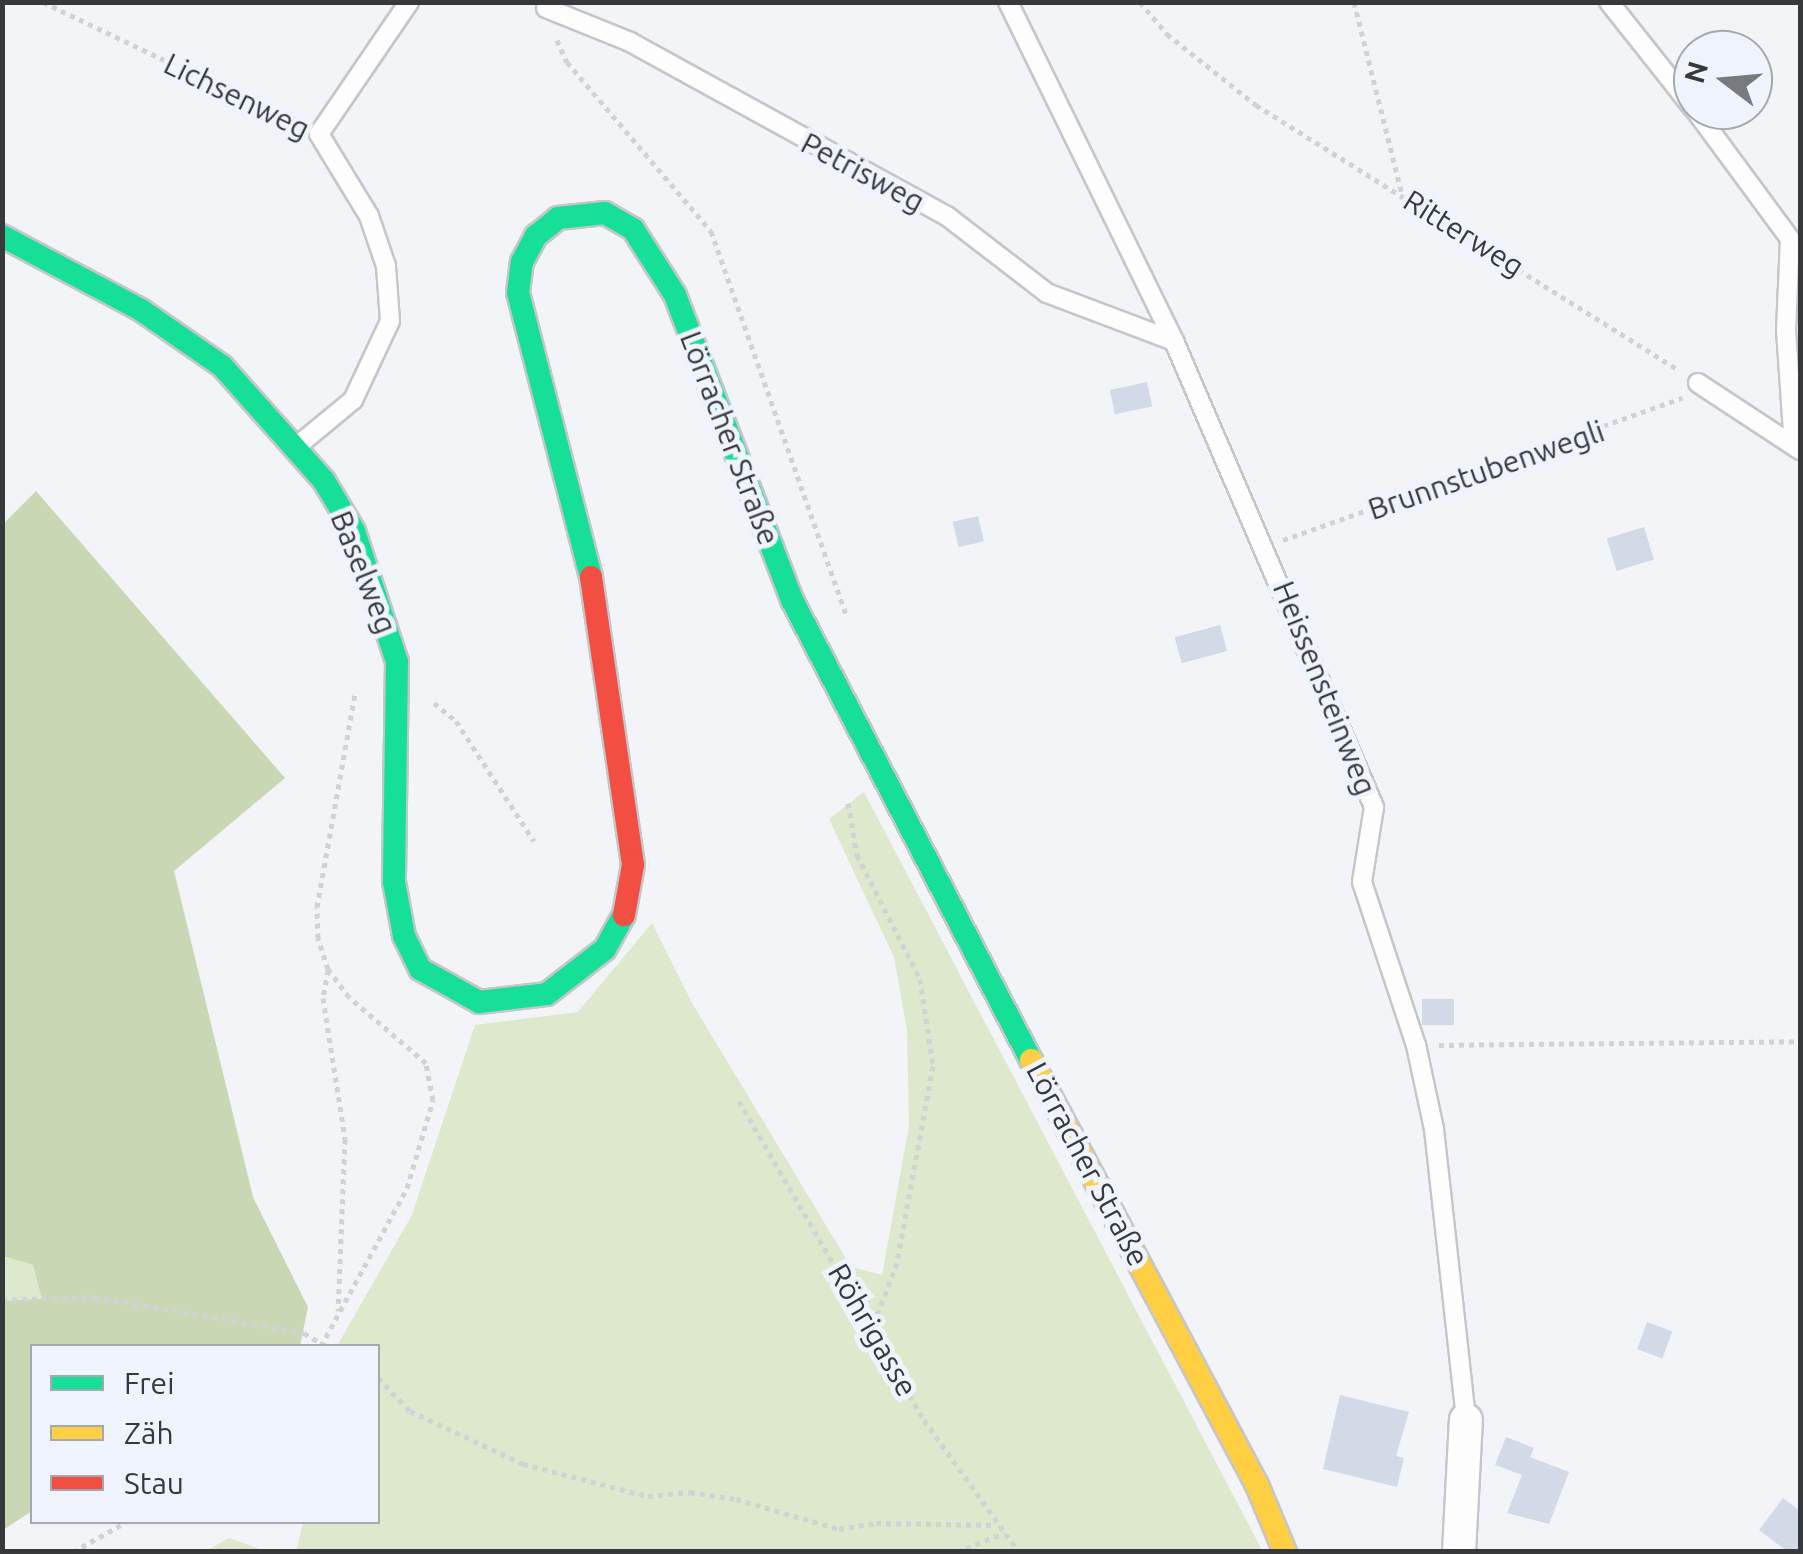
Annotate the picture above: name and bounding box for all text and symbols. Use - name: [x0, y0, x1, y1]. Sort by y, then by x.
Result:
- north arrow: [1673, 30, 1773, 130]
- street label: Lichsenweg: [158, 45, 316, 147]
- text: N: [1678, 58, 1713, 86]
- street label: Petrisweg: [795, 125, 931, 219]
- street label: Ritterweg: [1397, 182, 1531, 284]
- street label: Lörracher Straße: [673, 326, 787, 550]
- street label: Brunnstubenwegli: [1363, 413, 1609, 527]
- street label: Baselweg: [323, 505, 405, 639]
- street label: Heissensteinweg: [1266, 576, 1384, 800]
- street label: Lörracher Straße: [1019, 1056, 1157, 1272]
- street label: Röhrigasse: [821, 1257, 925, 1403]
- legend: [30, 1344, 380, 1524]
- text: Frei: [124, 1366, 174, 1400]
- text: Zäh: [124, 1416, 174, 1450]
- text: Stau: [124, 1466, 184, 1500]

